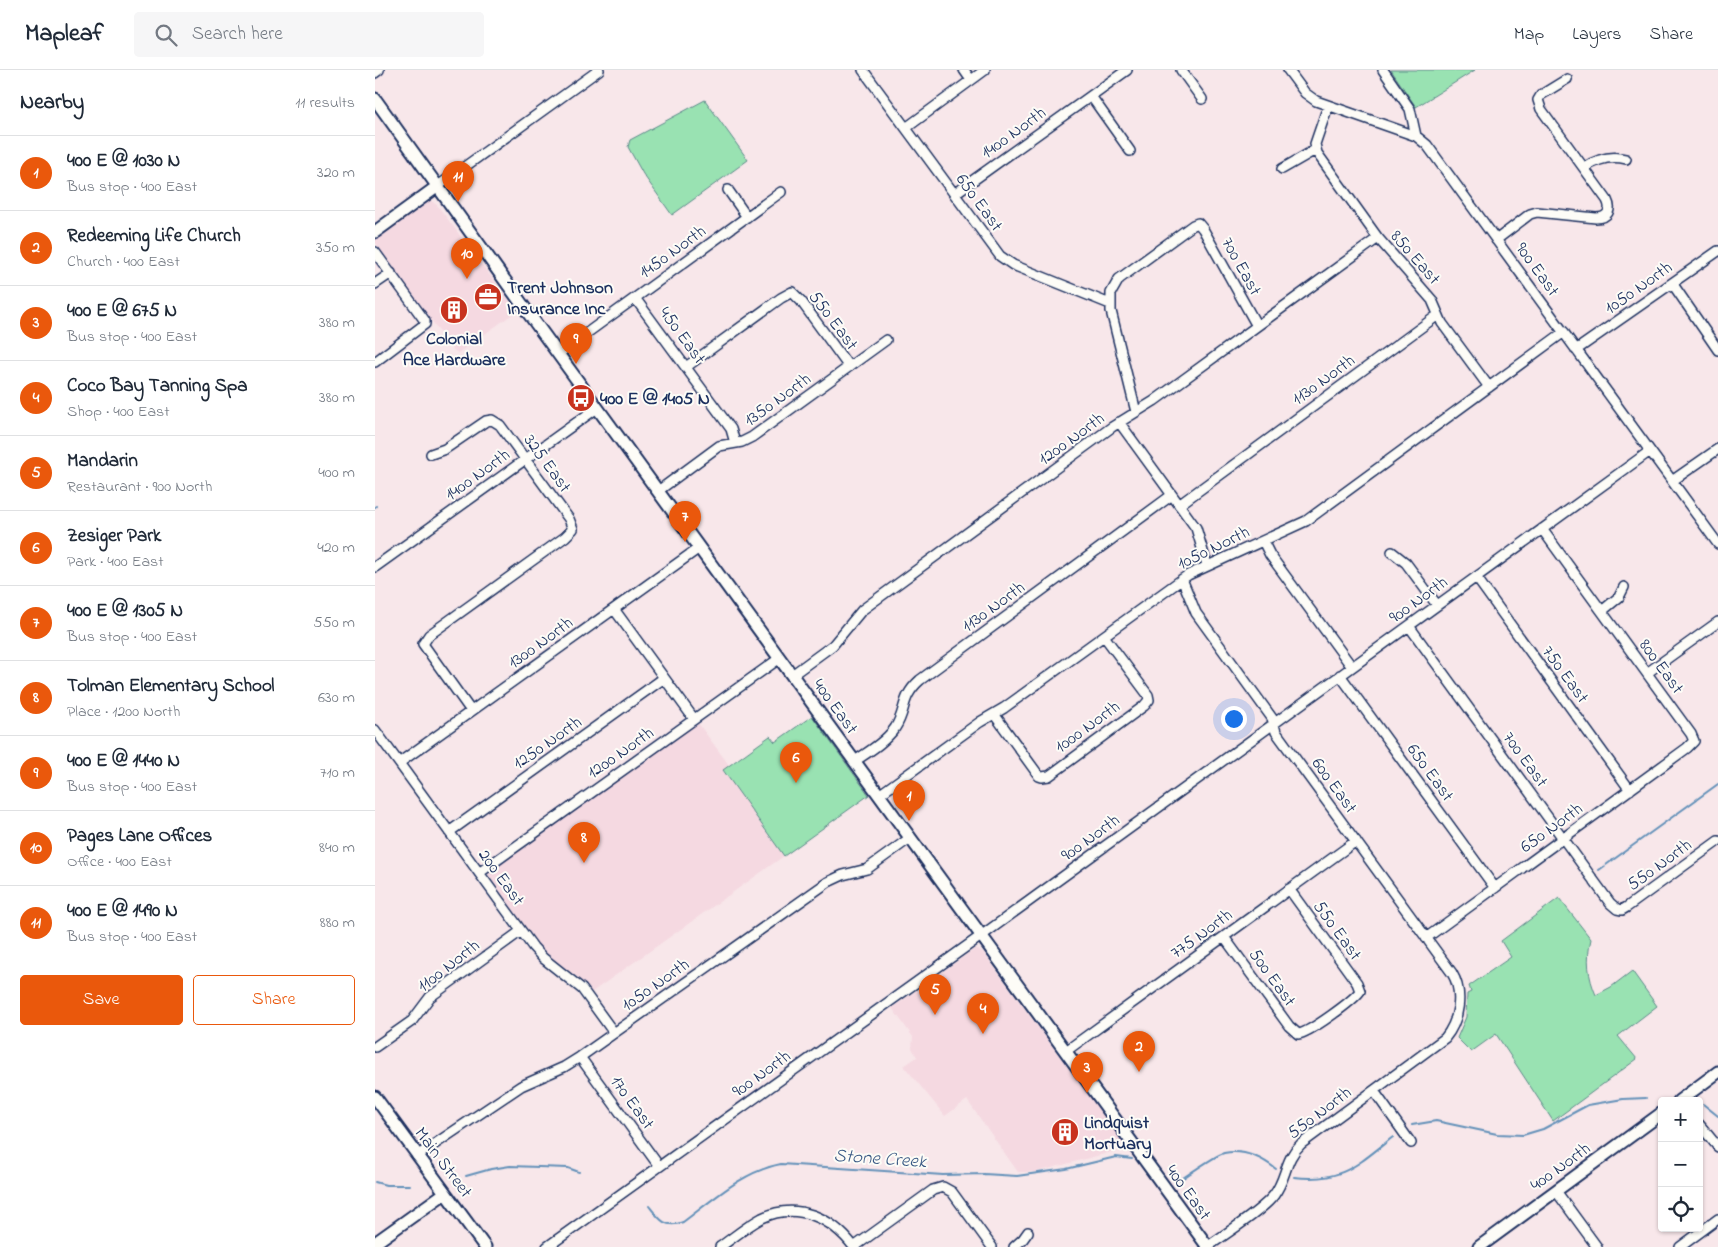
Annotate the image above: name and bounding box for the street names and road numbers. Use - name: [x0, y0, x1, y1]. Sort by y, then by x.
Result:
- street label: 1400 North: [976, 101, 1052, 166]
- street label: 650 East: [948, 169, 1008, 238]
- street label: 1450 North: [634, 219, 712, 286]
- street label: 850 East: [1383, 225, 1446, 291]
- street label: 700 East: [1214, 233, 1267, 301]
- street label: 900 East: [1508, 238, 1565, 303]
- street label: 1050 North: [1600, 256, 1678, 322]
- street label: 550 East: [801, 286, 863, 356]
- street label: 450 East: [652, 302, 711, 370]
- street label: 1130 North: [1287, 349, 1361, 413]
- street label: 1350 North: [739, 367, 817, 434]
- street label: 1200 North: [1034, 407, 1111, 473]
- street label: 325 East: [516, 429, 577, 499]
- street label: 1400 North: [440, 443, 516, 508]
- street label: 1050 North: [1173, 520, 1255, 578]
- street label: 900 North: [1384, 570, 1454, 631]
- street label: 1130 North: [957, 576, 1031, 640]
- street label: 1300 North: [503, 611, 579, 676]
- street label: 800 East: [1631, 634, 1689, 700]
- street label: 750 East: [1535, 641, 1594, 709]
- street label: 400 East: [805, 674, 864, 740]
- street label: 1000 North: [1050, 695, 1126, 760]
- street label: 1250 North: [508, 710, 588, 777]
- street label: 1200 North: [582, 721, 660, 786]
- street label: 700 East: [1495, 727, 1554, 793]
- street label: 650 East: [1399, 739, 1459, 808]
- street label: 600 East: [1304, 753, 1363, 820]
- street label: 650 North: [1515, 797, 1589, 860]
- street label: 900 North: [1056, 808, 1126, 869]
- street label: 550 North: [1622, 833, 1698, 898]
- street label: 200 East: [471, 844, 530, 912]
- street label: 550 East: [1306, 896, 1367, 967]
- street label: 775 North: [1166, 903, 1239, 966]
- street label: 1100 North: [412, 934, 486, 999]
- street label: 500 East: [1241, 944, 1301, 1013]
- street label: 1050 North: [617, 953, 695, 1019]
- street label: 900 North: [727, 1044, 797, 1105]
- street label: 170 East: [603, 1071, 660, 1136]
- street label: 550 North: [1283, 1081, 1358, 1146]
- street label: Main Street: [407, 1122, 478, 1204]
- street label: 400 North: [1526, 1137, 1597, 1198]
- street label: 400 East: [1158, 1160, 1217, 1226]

